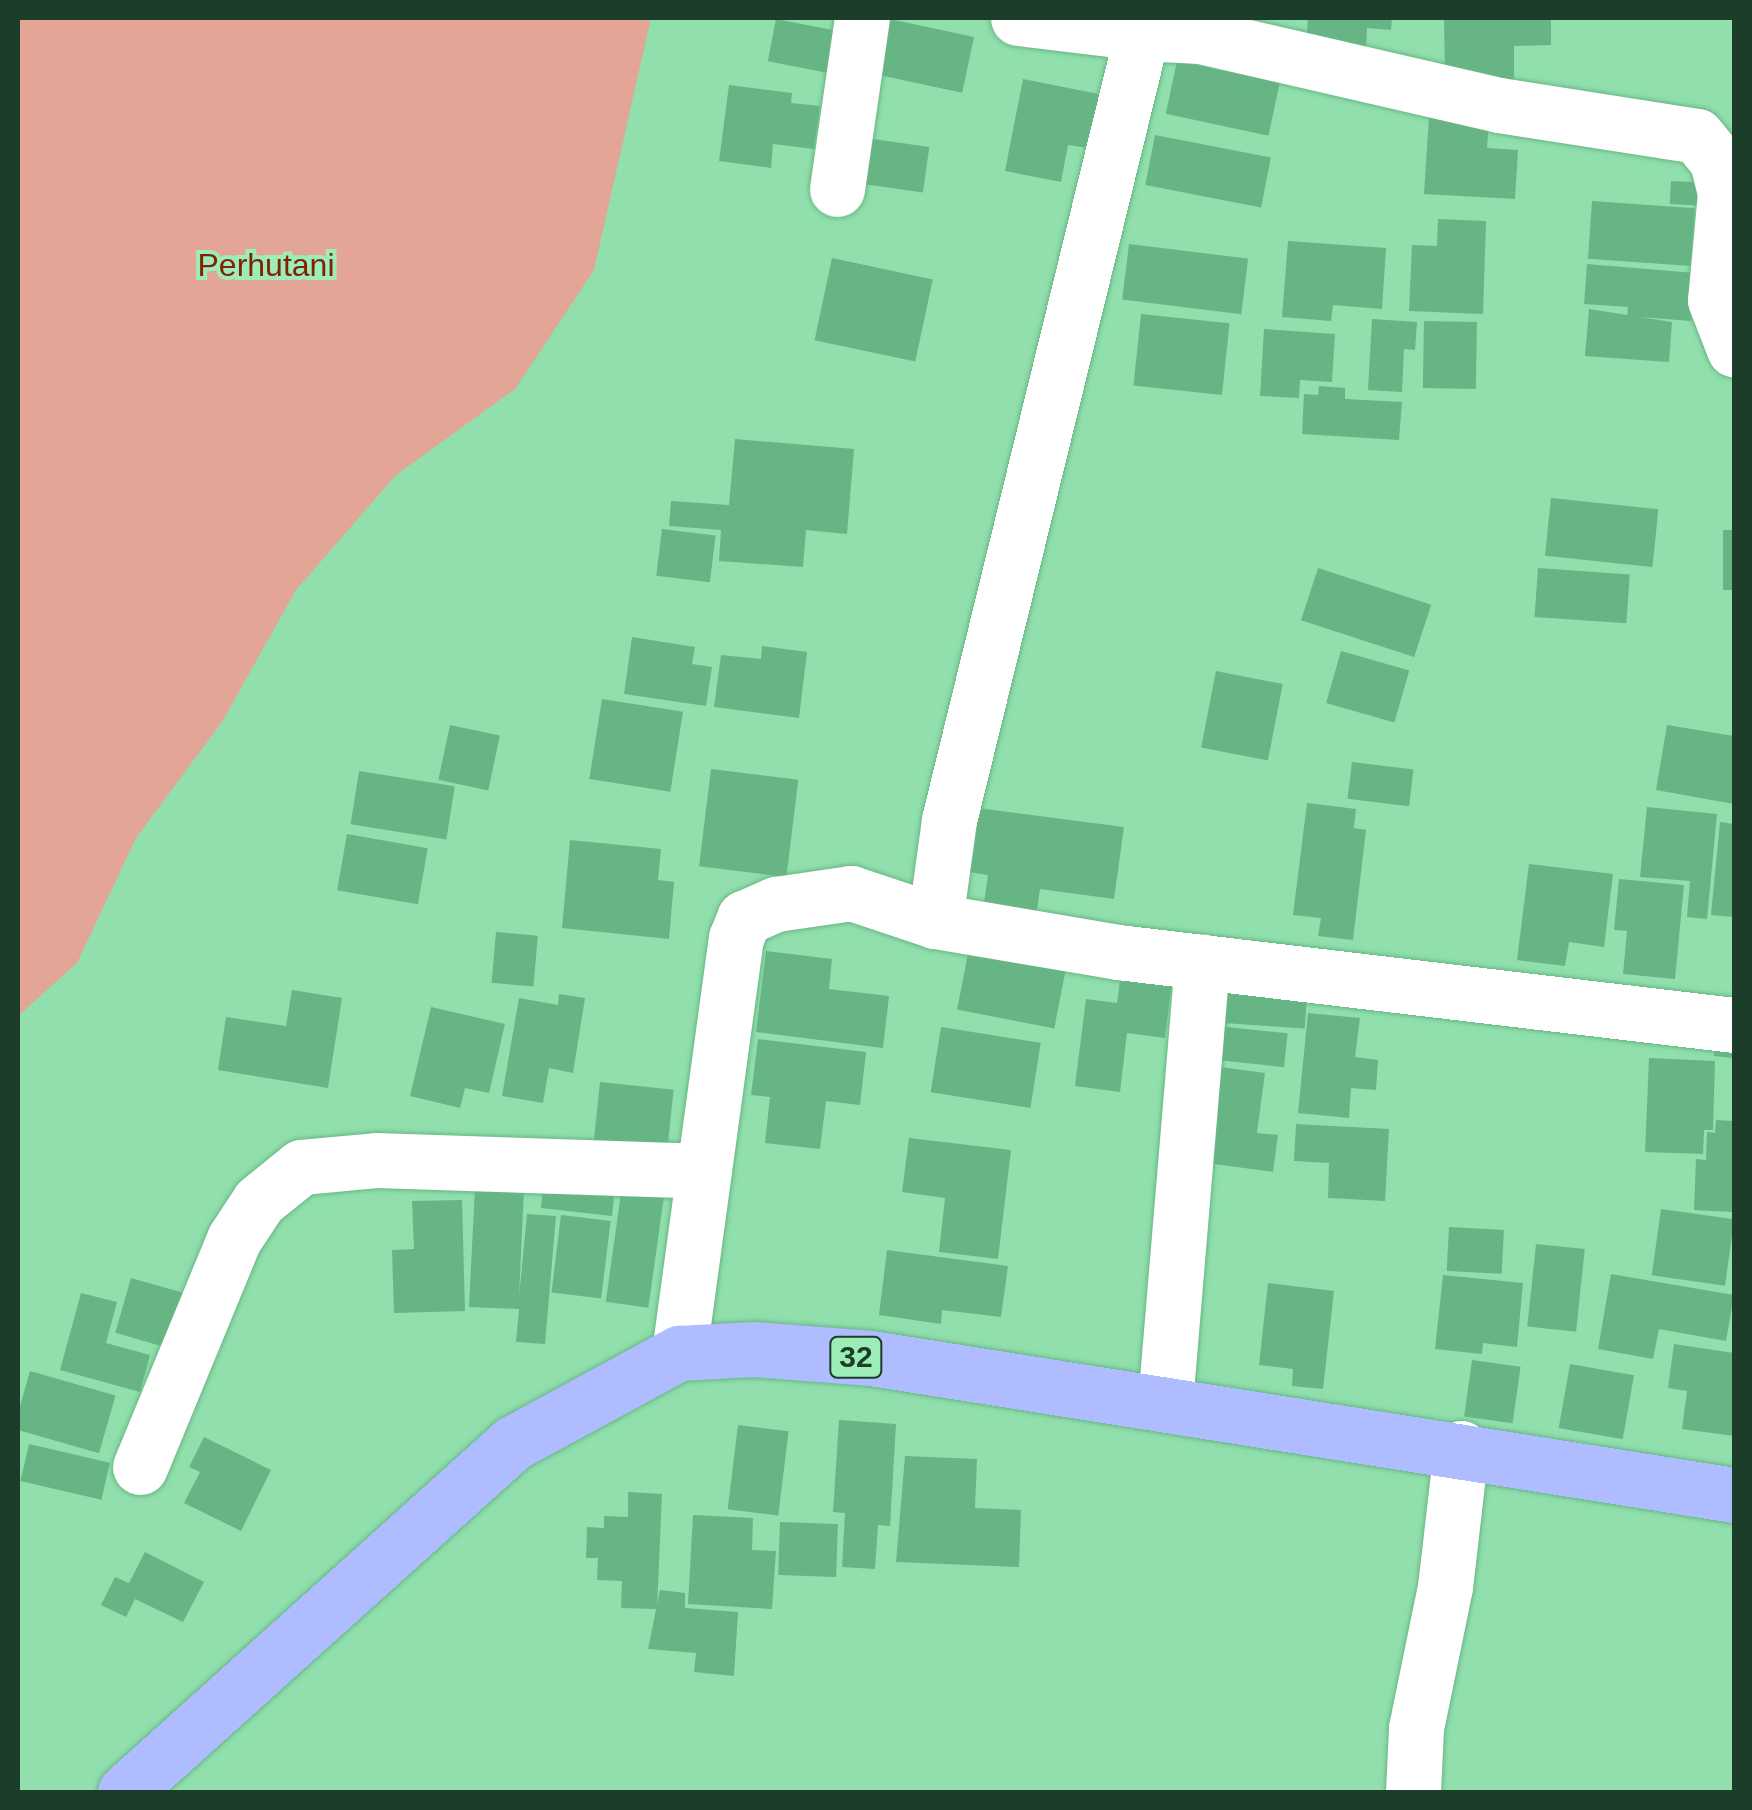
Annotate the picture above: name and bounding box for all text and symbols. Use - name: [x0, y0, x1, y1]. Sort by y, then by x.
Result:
- park label: Perhutani: [198, 246, 334, 284]
- road number: 32: [828, 1332, 884, 1382]

